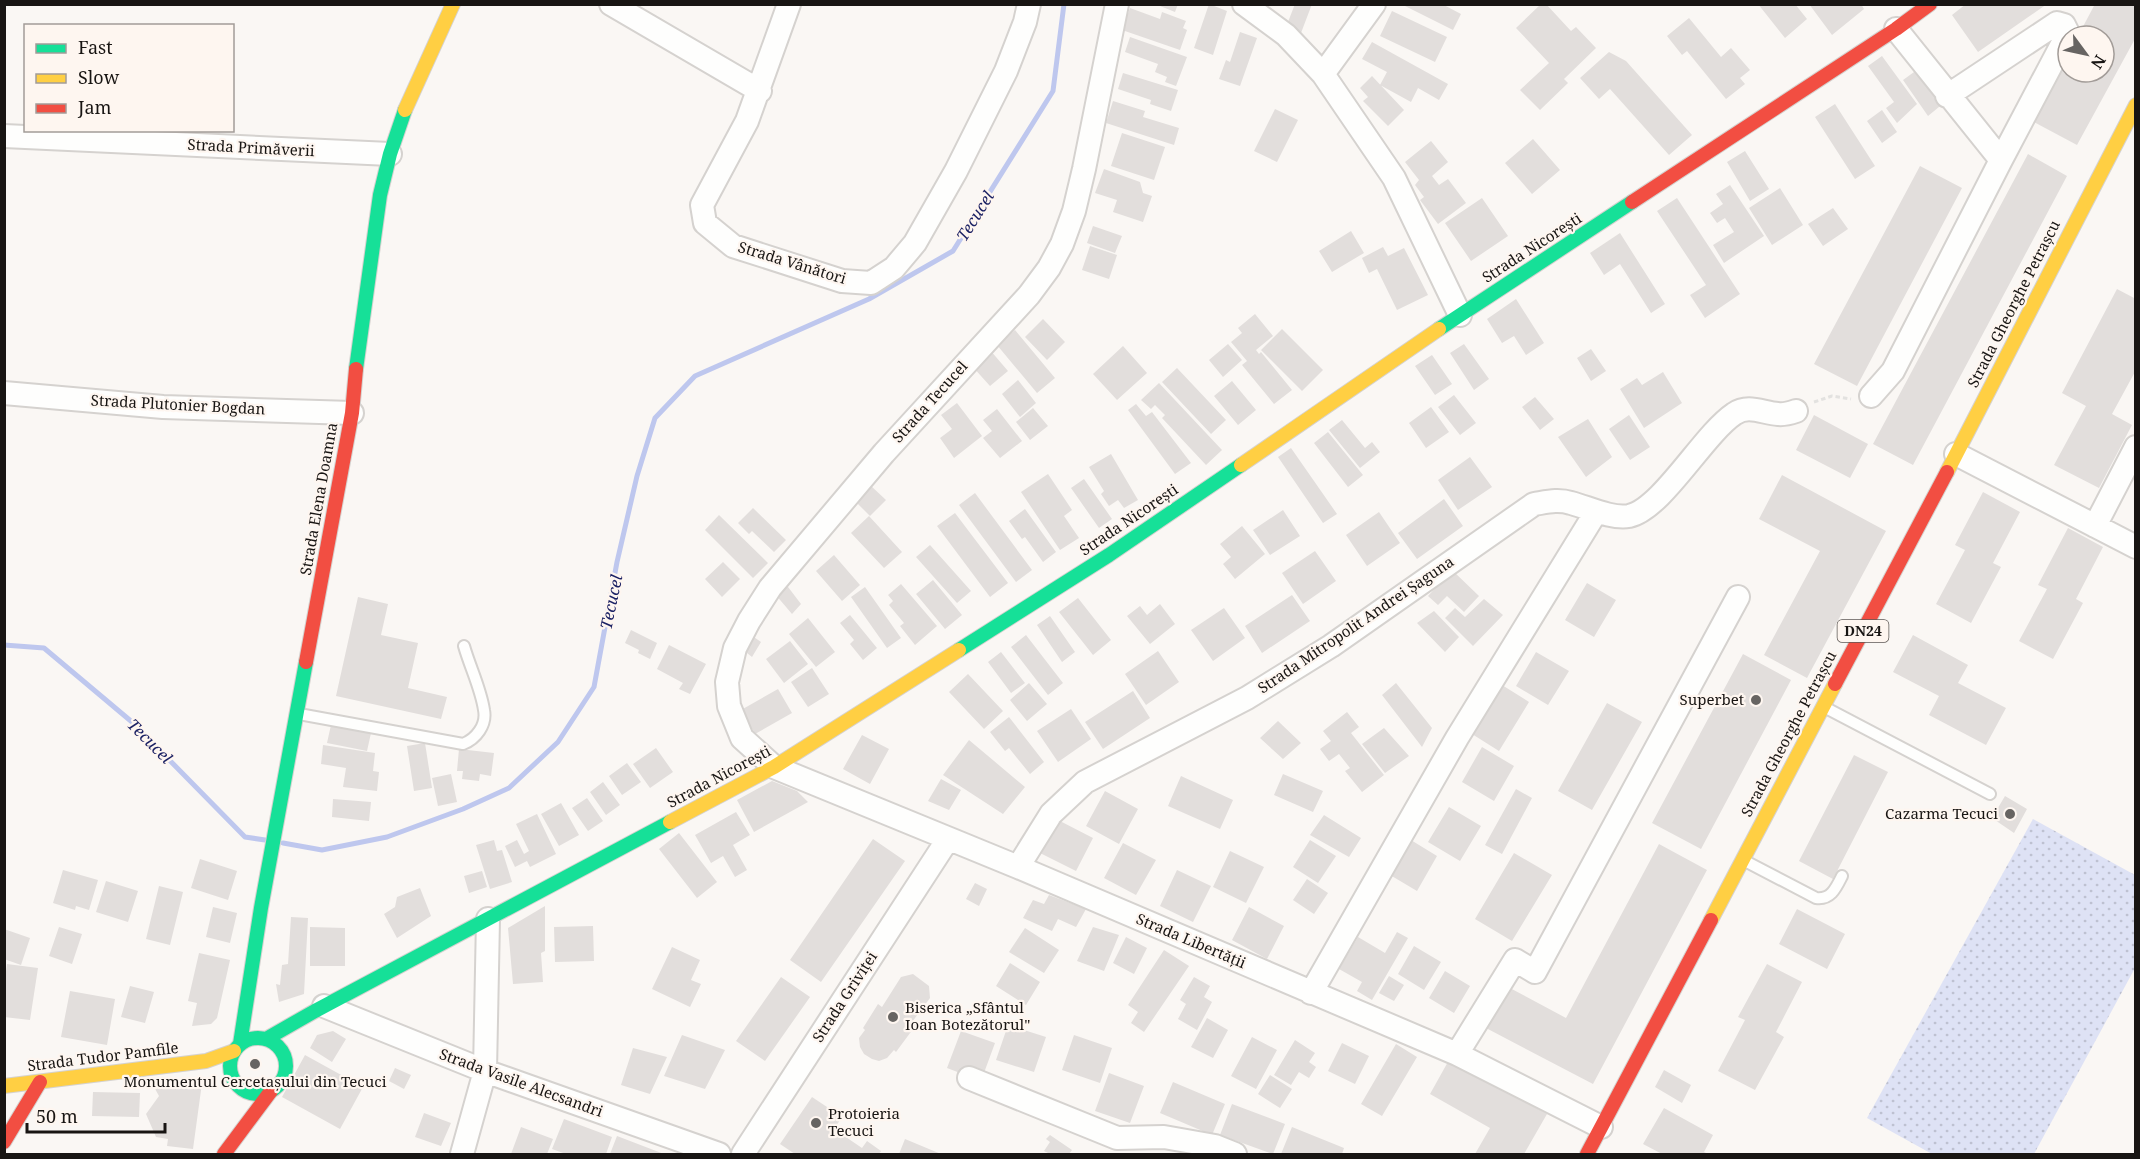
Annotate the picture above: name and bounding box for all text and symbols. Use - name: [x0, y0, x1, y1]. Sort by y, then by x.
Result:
- legend: [24, 24, 234, 132]
- north arrow: [2056, 24, 2116, 84]
- text: Fast: [78, 35, 113, 59]
- text: N: [2086, 51, 2111, 74]
- text: Slow: [78, 65, 120, 89]
- text: Jam: [77, 95, 112, 119]
- street label: Strada Primăverii: [187, 134, 315, 160]
- water label: Tecucel: [951, 187, 999, 245]
- street label: Strada Nicorești: [1478, 208, 1585, 287]
- street label: Strada Gheorghe Petrașcu: [1962, 216, 2064, 390]
- street label: Strada Vânători: [736, 236, 849, 288]
- street label: Strada Tecucel: [887, 356, 972, 447]
- street label: Strada Plutonier Bogdan: [90, 389, 266, 419]
- street label: Strada Elena Doamna: [295, 421, 341, 577]
- street label: Strada Nicorești: [1075, 479, 1182, 559]
- street label: Strada Mitropolit Andrei Șaguna: [1254, 551, 1457, 697]
- water label: Tecucel: [595, 573, 628, 631]
- road number: DN24: [1838, 620, 1888, 642]
- street label: Strada Gheorghe Petrașcu: [1736, 647, 1841, 820]
- place label: Superbet: [1679, 689, 1744, 709]
- marker: Superbet: [1749, 693, 1763, 707]
- water label: Tecucel: [123, 714, 177, 768]
- street label: Strada Nicorești: [663, 740, 774, 812]
- place label: Cazarma Tecuci: [1885, 803, 1998, 823]
- marker: Cazarma Tecuci: [2003, 807, 2017, 821]
- street label: Strada Libertății: [1134, 908, 1249, 972]
- street label: Strada Griviței: [807, 947, 881, 1046]
- place label: Biserica „Sfântul Ioan Botezătorul": [905, 997, 1030, 1034]
- marker: Biserica „Sfântul Ioan Botezătorul": [886, 1010, 900, 1024]
- street label: Strada Tudor Pamfile: [26, 1037, 180, 1075]
- street label: Strada Vasile Alecsandri: [437, 1043, 606, 1121]
- marker: Monumentul Cercetașului din Tecuci: [248, 1057, 262, 1071]
- place label: Monumentul Cercetașului din Tecuci: [124, 1071, 387, 1091]
- scale bar: [27, 1096, 165, 1134]
- place label: Protoieria Tecuci: [828, 1103, 900, 1140]
- text: 50 m: [36, 1104, 78, 1128]
- marker: Protoieria Tecuci: [809, 1116, 823, 1130]

